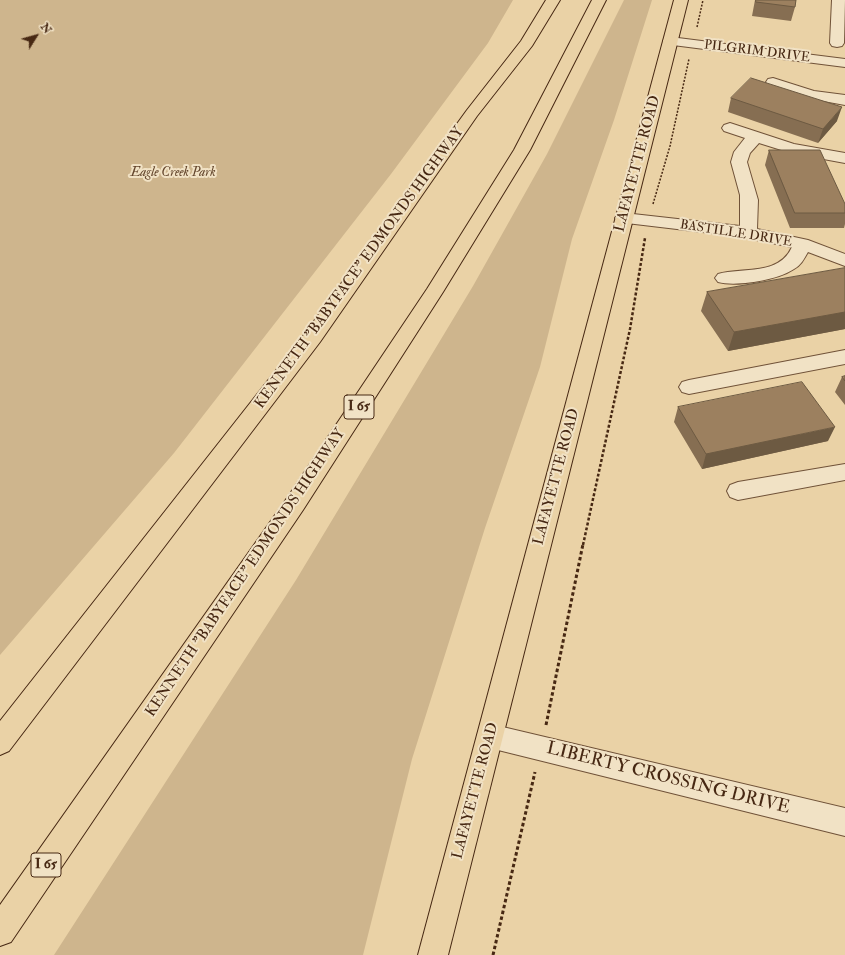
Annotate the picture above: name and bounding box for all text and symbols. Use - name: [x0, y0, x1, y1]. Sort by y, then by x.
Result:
- north arrow: [16, 16, 56, 56]
- text: N: [38, 21, 54, 36]
- street label: PILGRIM DRIVE: [703, 38, 811, 66]
- street label: LAFAYETTE ROAD: [611, 94, 665, 234]
- street label: KENNETH "BABYFACE" EDMONDS HIGHWAY: [252, 123, 468, 413]
- park label: Eagle Creek Park: [130, 165, 216, 181]
- street label: BASTILLE DRIVE: [679, 217, 793, 251]
- road number: I 65: [344, 395, 374, 419]
- street label: LAFAYETTE ROAD: [530, 407, 584, 547]
- street label: KENNETH "BABYFACE" EDMONDS HIGHWAY: [142, 425, 350, 721]
- street label: LAFAYETTE ROAD: [449, 721, 503, 861]
- street label: LIBERTY CROSSING DRIVE: [544, 738, 792, 820]
- road number: I 65: [31, 853, 61, 877]

